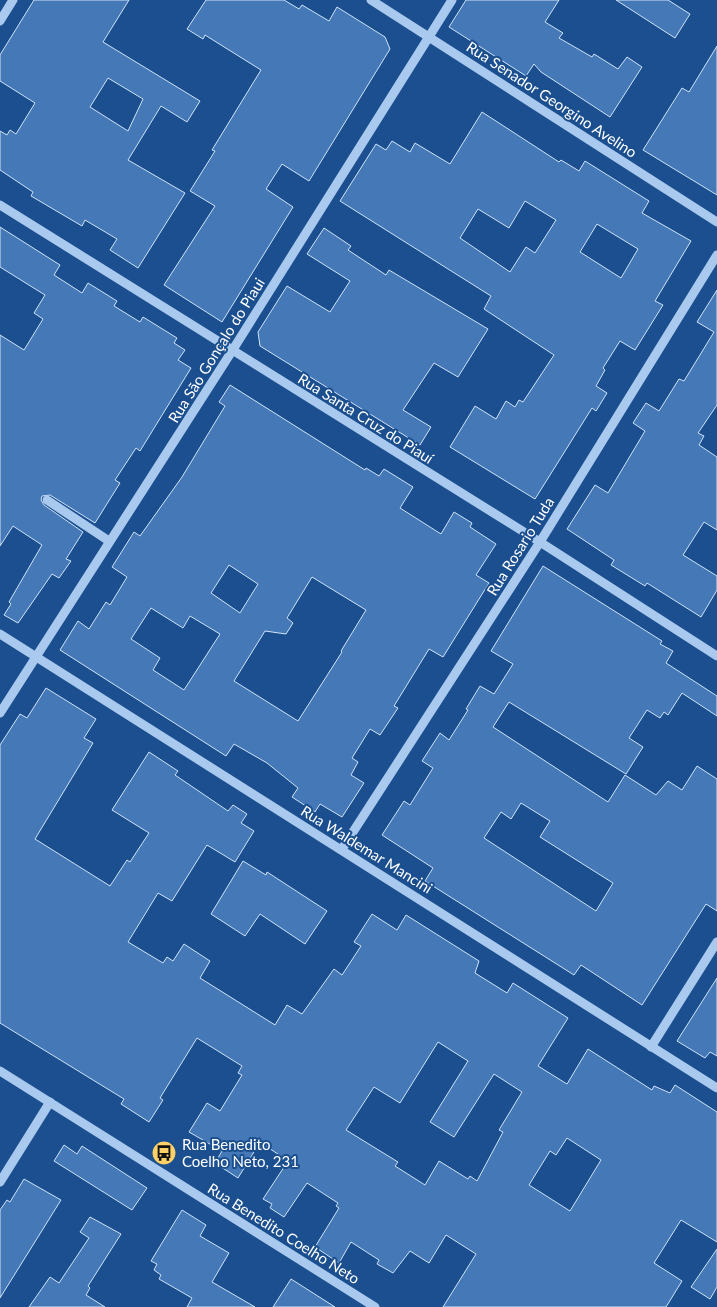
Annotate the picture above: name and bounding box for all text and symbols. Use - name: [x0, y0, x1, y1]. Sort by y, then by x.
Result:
- street label: Rua Senador Georgino Avelino: [463, 37, 641, 161]
- street label: Rua São Gonçalo do Piaui: [164, 274, 268, 426]
- street label: Rua Santa Cruz do Piauí: [295, 369, 438, 468]
- street label: Rua Rosario Tuda: [483, 493, 557, 599]
- street label: Rua Waldemar Mancini: [298, 801, 436, 897]
- place label: Rua Benedito Coelho Neto, 231: [182, 1135, 299, 1170]
- bus stop icon: Rua Benedito Coelho Neto, 231: [151, 1140, 177, 1166]
- street label: Rua Benedito Coelho Neto: [205, 1179, 363, 1287]

